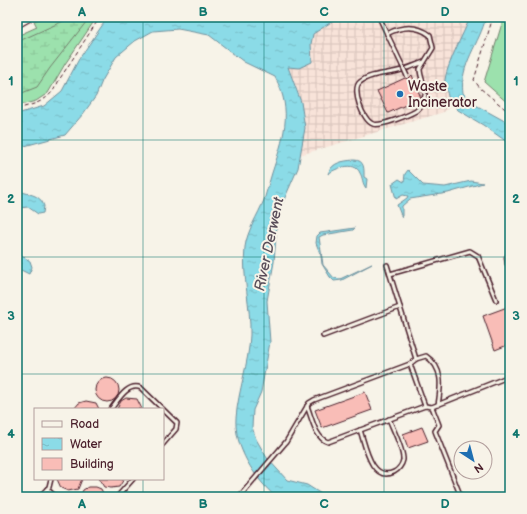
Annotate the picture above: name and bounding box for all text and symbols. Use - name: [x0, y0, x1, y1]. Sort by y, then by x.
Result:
- text: A: [77, 4, 86, 20]
- text: B: [198, 4, 208, 20]
- text: C: [319, 4, 329, 20]
- text: D: [440, 4, 450, 20]
- text: 1: [8, 73, 14, 89]
- text: 1: [513, 73, 519, 89]
- place label: Waste Incinerator: [408, 78, 478, 111]
- marker: Waste Incinerator: [395, 89, 405, 99]
- text: 2: [7, 191, 15, 207]
- text: 2: [512, 191, 520, 207]
- water label: River Derwent: [250, 195, 289, 293]
- text: 3: [7, 308, 15, 324]
- text: 3: [512, 308, 520, 324]
- legend: [34, 408, 164, 480]
- text: Road: [70, 417, 99, 432]
- text: 4: [7, 426, 15, 442]
- text: 4: [512, 426, 520, 442]
- text: Water: [70, 437, 102, 452]
- north arrow: [453, 440, 493, 480]
- text: Building: [70, 457, 114, 472]
- text: N: [471, 460, 486, 475]
- text: A: [77, 496, 86, 512]
- text: B: [198, 496, 208, 512]
- text: C: [319, 496, 329, 512]
- text: D: [440, 496, 450, 512]

